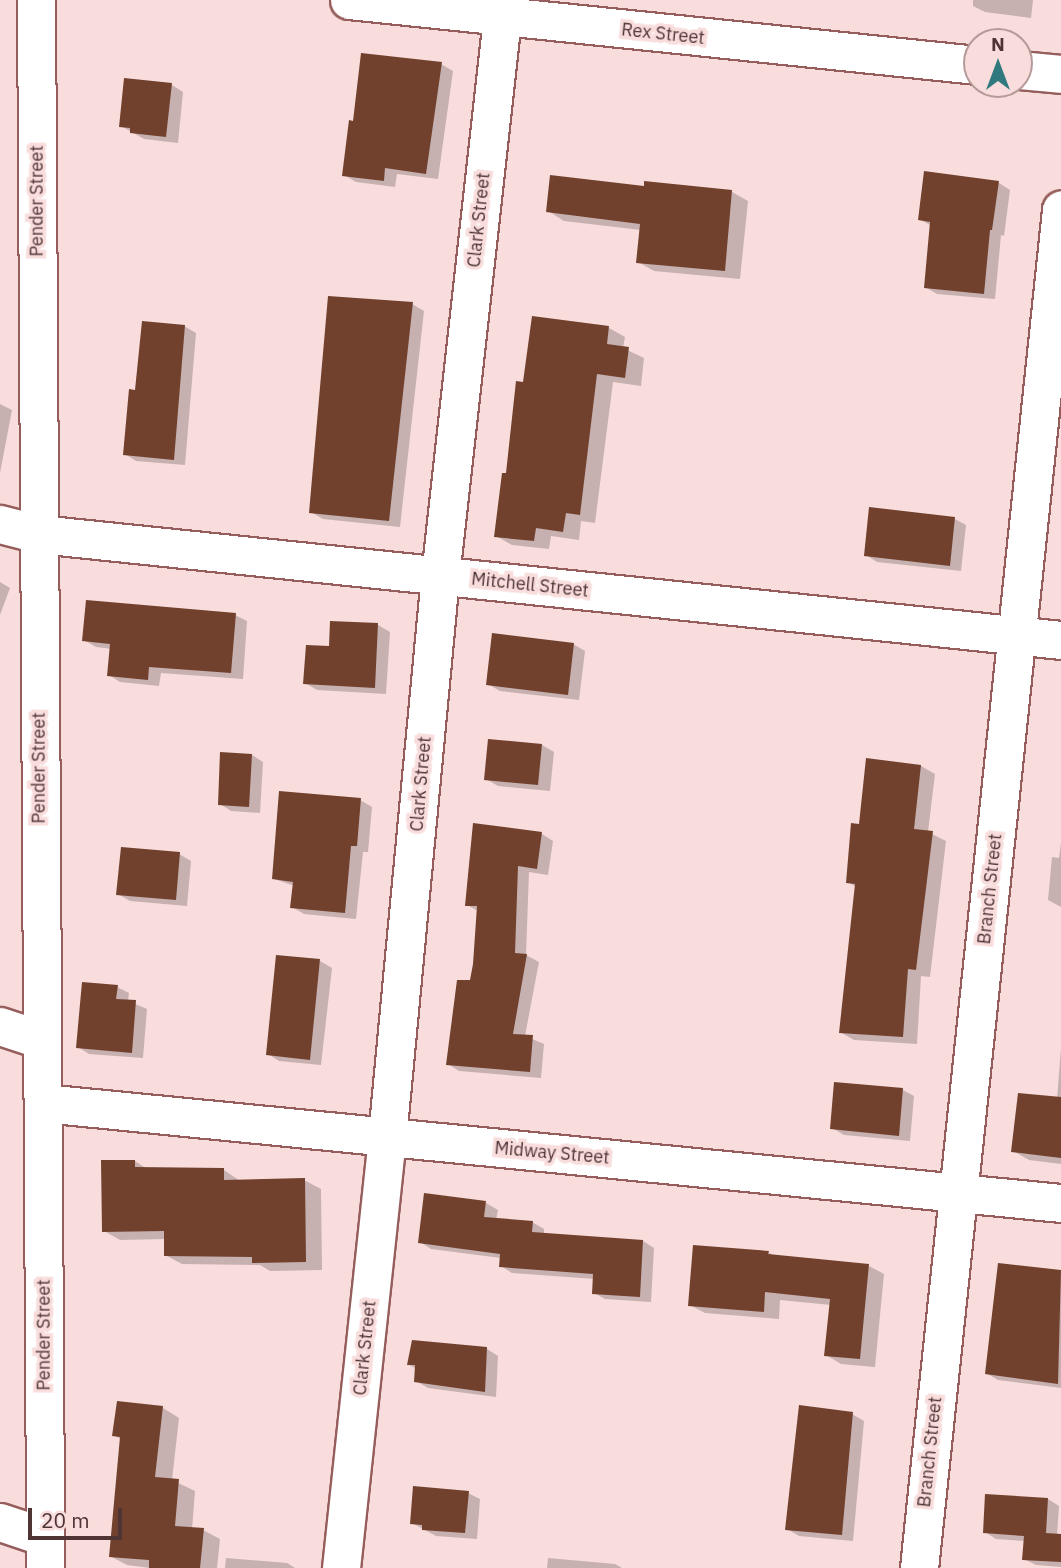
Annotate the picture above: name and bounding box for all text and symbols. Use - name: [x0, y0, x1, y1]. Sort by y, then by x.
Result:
- street label: Rex Street: [620, 19, 706, 49]
- north arrow: [963, 28, 1033, 98]
- text: N: [991, 32, 1005, 56]
- street label: Pender Street: [26, 145, 48, 257]
- street label: Clark Street: [463, 171, 495, 269]
- street label: Mitchell Street: [470, 568, 590, 602]
- street label: Pender Street: [28, 712, 50, 824]
- street label: Clark Street: [406, 736, 436, 832]
- street label: Branch Street: [973, 833, 1007, 945]
- street label: Midway Street: [494, 1137, 610, 1169]
- street label: Pender Street: [33, 1279, 55, 1391]
- street label: Clark Street: [349, 1299, 381, 1397]
- street label: Branch Street: [913, 1396, 947, 1508]
- scale bar: [32, 1494, 126, 1538]
- text: 20 m: [41, 1506, 90, 1534]

